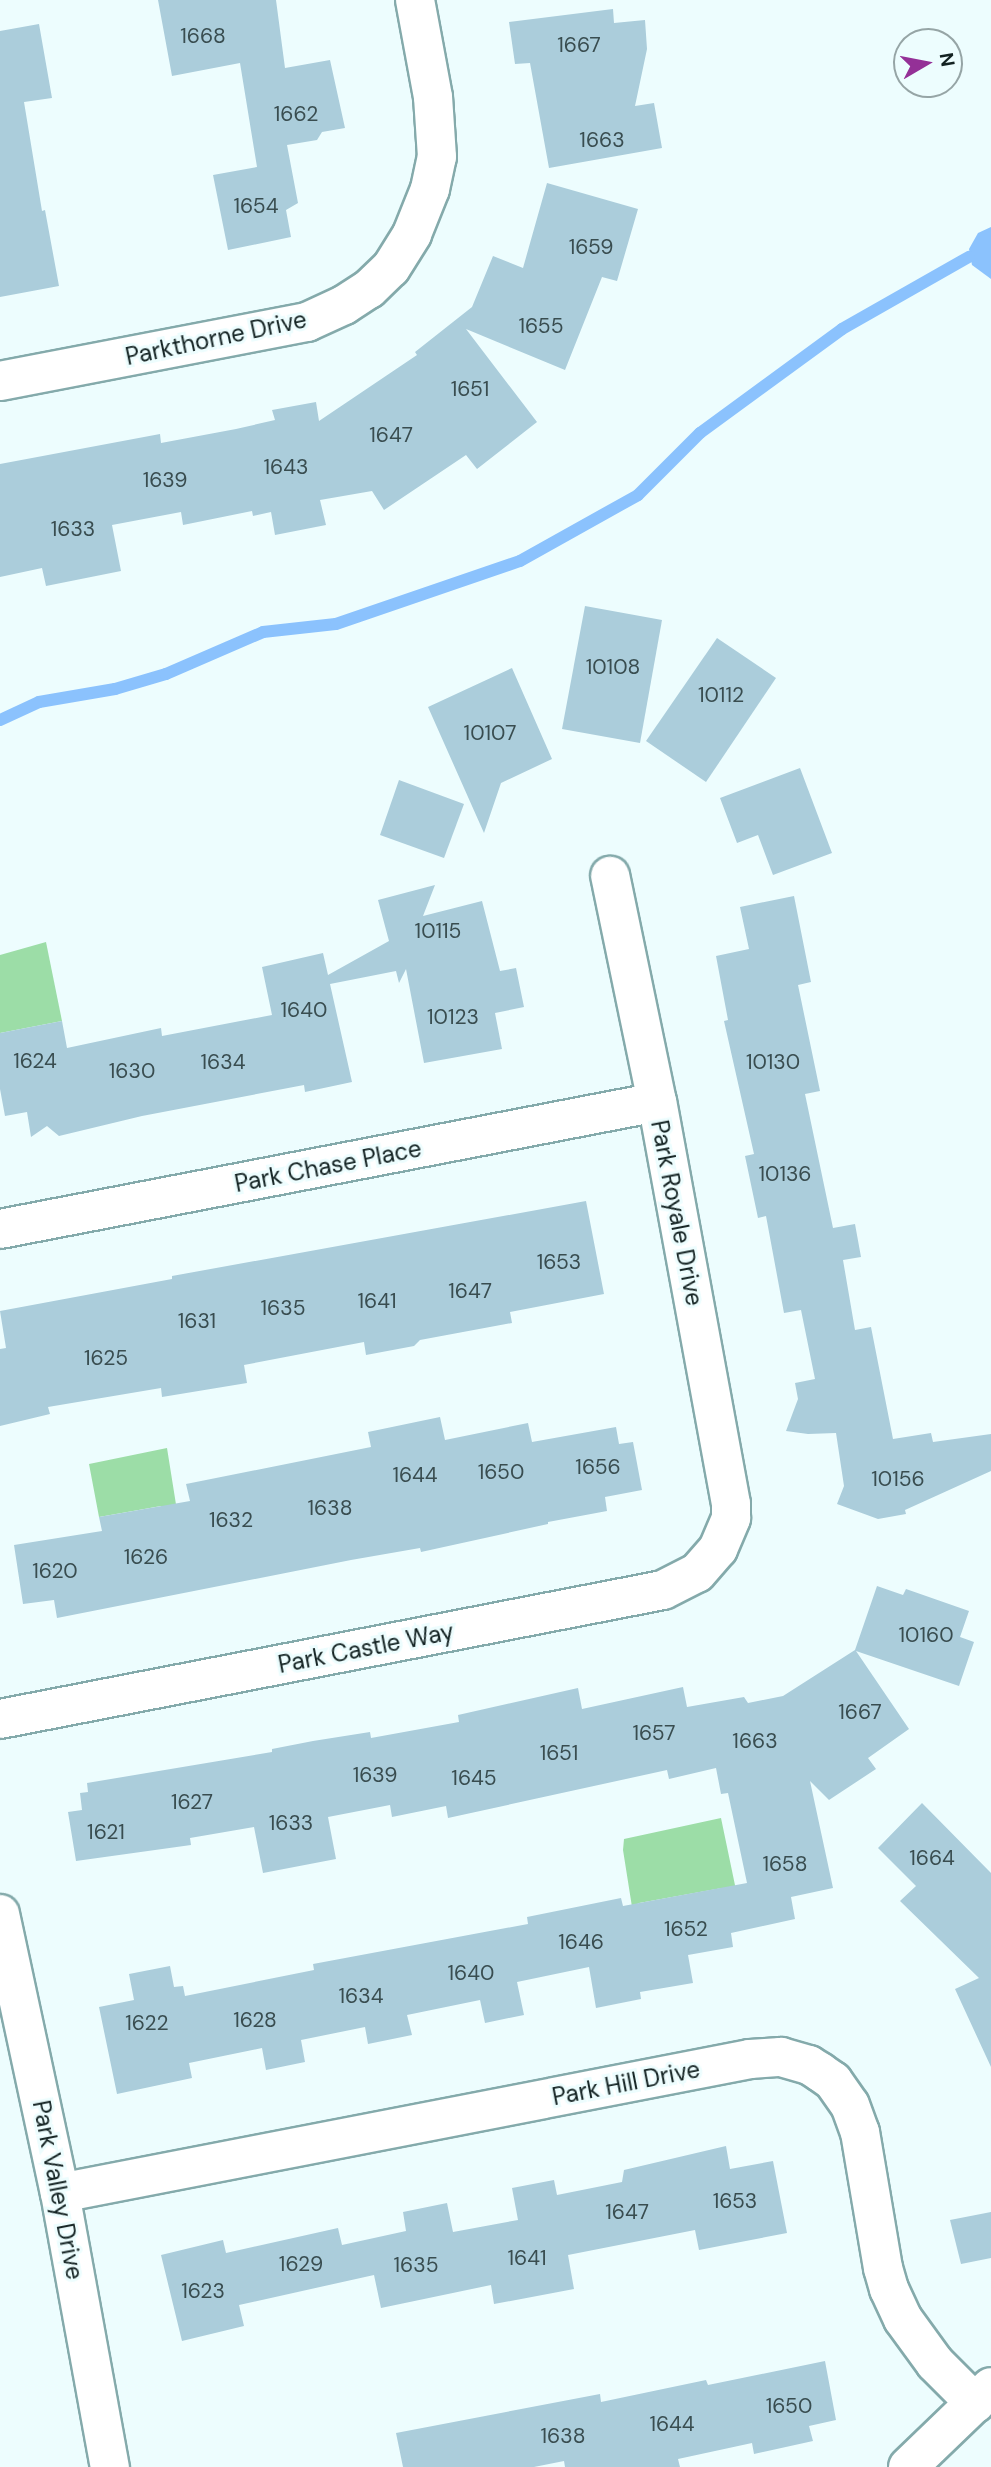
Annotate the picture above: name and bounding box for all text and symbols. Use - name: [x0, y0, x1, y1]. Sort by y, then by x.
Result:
- house number: 1668: [180, 23, 226, 49]
- north arrow: [893, 28, 963, 98]
- house number: 1667: [557, 32, 601, 58]
- text: N: [934, 51, 961, 69]
- house number: 1662: [274, 101, 318, 127]
- house number: 1663: [579, 127, 625, 153]
- house number: 1654: [234, 193, 278, 219]
- house number: 1659: [569, 234, 613, 260]
- street label: Parkthorne Drive: [123, 305, 309, 371]
- house number: 1655: [519, 313, 563, 339]
- house number: 1651: [451, 376, 489, 402]
- house number: 1647: [369, 422, 413, 448]
- house number: 1643: [264, 454, 308, 480]
- house number: 1639: [143, 467, 187, 493]
- house number: 1633: [51, 516, 95, 542]
- house number: 10108: [586, 654, 640, 680]
- house number: 10112: [698, 682, 744, 708]
- house number: 10107: [464, 720, 516, 746]
- house number: 10115: [415, 918, 461, 944]
- house number: 1640: [281, 997, 327, 1023]
- house number: 10123: [427, 1004, 479, 1030]
- house number: 1624: [13, 1048, 57, 1074]
- house number: 1634: [201, 1049, 245, 1075]
- house number: 10130: [746, 1049, 800, 1075]
- house number: 1630: [109, 1058, 155, 1084]
- street label: Park Royale Drive: [645, 1118, 709, 1308]
- street label: Park Chase Place: [232, 1134, 424, 1198]
- house number: 10136: [758, 1161, 812, 1187]
- house number: 1653: [537, 1249, 581, 1275]
- house number: 1647: [448, 1278, 492, 1304]
- house number: 1641: [357, 1288, 397, 1314]
- house number: 1635: [261, 1295, 305, 1321]
- house number: 1631: [178, 1308, 216, 1334]
- house number: 1625: [84, 1345, 128, 1371]
- house number: 1656: [575, 1454, 621, 1480]
- house number: 1650: [478, 1459, 524, 1485]
- house number: 1644: [392, 1462, 438, 1488]
- house number: 10156: [871, 1466, 925, 1492]
- house number: 1638: [308, 1495, 352, 1521]
- house number: 1632: [209, 1507, 253, 1533]
- house number: 1626: [124, 1544, 168, 1570]
- house number: 1620: [32, 1558, 78, 1584]
- street label: Park Castle Way: [276, 1617, 456, 1679]
- house number: 10160: [898, 1622, 954, 1648]
- house number: 1667: [838, 1699, 882, 1725]
- house number: 1657: [633, 1720, 675, 1746]
- house number: 1663: [732, 1728, 778, 1754]
- house number: 1651: [540, 1740, 578, 1766]
- house number: 1639: [353, 1762, 397, 1788]
- house number: 1645: [451, 1765, 497, 1791]
- house number: 1627: [171, 1789, 213, 1815]
- house number: 1633: [269, 1810, 313, 1836]
- house number: 1621: [87, 1819, 125, 1845]
- house number: 1664: [909, 1845, 955, 1871]
- house number: 1658: [763, 1851, 807, 1877]
- house number: 1652: [664, 1916, 708, 1942]
- house number: 1646: [558, 1929, 604, 1955]
- house number: 1640: [448, 1960, 494, 1986]
- house number: 1634: [339, 1983, 383, 2009]
- house number: 1628: [233, 2007, 277, 2033]
- house number: 1622: [125, 2010, 169, 2036]
- street label: Park Hill Drive: [550, 2055, 702, 2111]
- street label: Park Valley Drive: [27, 2098, 89, 2282]
- house number: 1653: [713, 2188, 757, 2214]
- house number: 1647: [605, 2199, 649, 2225]
- house number: 1641: [507, 2245, 547, 2271]
- house number: 1629: [279, 2251, 323, 2277]
- house number: 1635: [394, 2252, 438, 2278]
- house number: 1623: [181, 2278, 225, 2304]
- house number: 1650: [766, 2393, 812, 2419]
- house number: 1644: [649, 2411, 695, 2437]
- house number: 1638: [541, 2423, 585, 2449]

